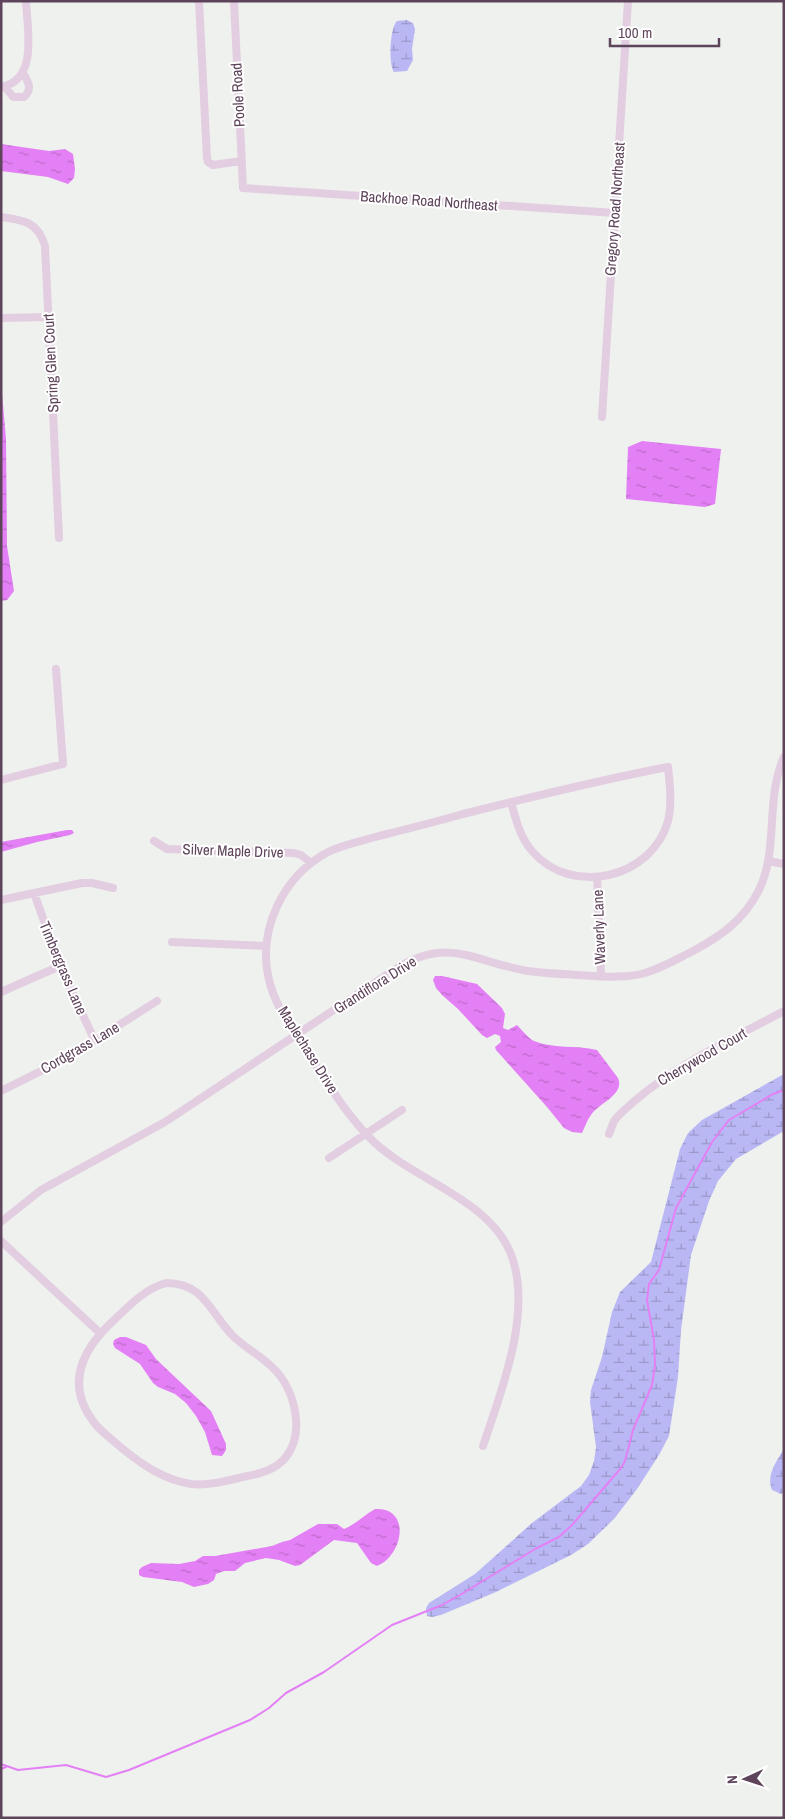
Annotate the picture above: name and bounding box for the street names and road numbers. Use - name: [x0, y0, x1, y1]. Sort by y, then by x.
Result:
- street label: Poole Road: [225, 62, 250, 128]
- street label: Gregory Road Northeast: [599, 141, 630, 277]
- street label: Backhoe Road Northeast: [360, 185, 499, 216]
- street label: Spring Glen Court: [37, 312, 64, 413]
- street label: Silver Maple Drive: [182, 838, 284, 863]
- street label: Waverly Lane: [587, 889, 610, 965]
- street label: Timbergrass Lane: [34, 918, 93, 1018]
- street label: Grandiflora Drive: [329, 951, 420, 1018]
- street label: Maplechase Drive: [273, 1002, 344, 1097]
- street label: Cordgrass Lane: [37, 1017, 123, 1079]
- street label: Cherrywood Court: [653, 1022, 751, 1091]

